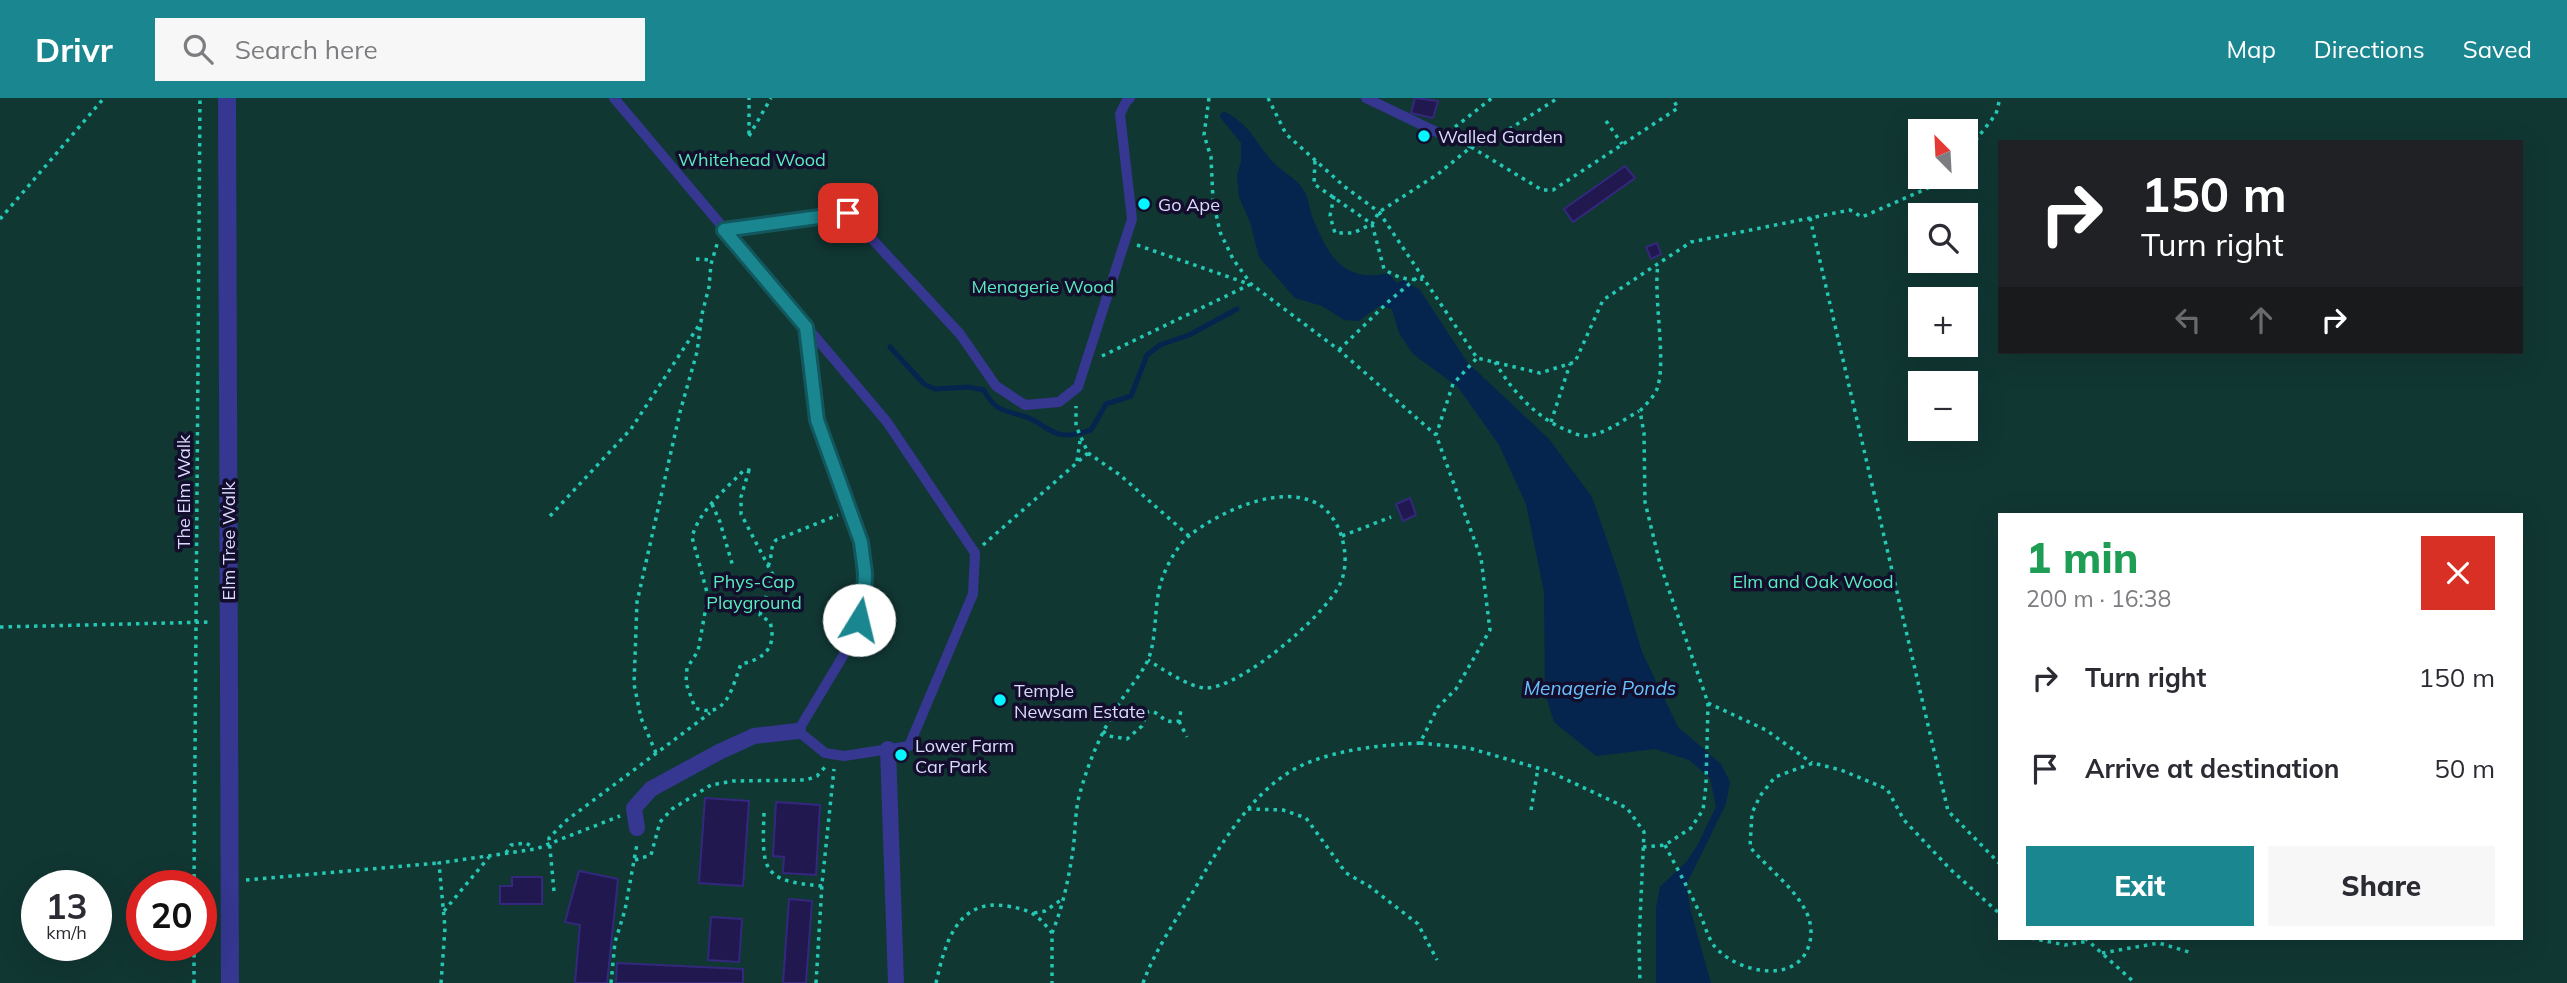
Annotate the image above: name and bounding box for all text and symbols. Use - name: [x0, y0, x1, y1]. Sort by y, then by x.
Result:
- search box: [155, 18, 645, 81]
- text: Drivr: [35, 29, 113, 70]
- icon: search: [179, 30, 217, 68]
- text: Search here: [235, 33, 378, 66]
- text: Map: [2226, 34, 2276, 64]
- text: Directions: [2314, 34, 2425, 64]
- text: Saved: [2463, 34, 2532, 64]
- north arrow: [1908, 119, 1978, 189]
- map controls: [1908, 119, 1978, 441]
- place label: Walled Garden: [1438, 125, 1563, 148]
- marker: Walled Garden: [1416, 128, 1432, 144]
- park label: Whitehead Wood: [678, 148, 826, 171]
- text: 150 m: [2141, 163, 2287, 224]
- icon: right: [2026, 168, 2117, 259]
- pin: [818, 183, 878, 243]
- place label: Go Ape: [1158, 193, 1220, 216]
- icon: arrive: [829, 194, 867, 232]
- marker: Go Ape: [1136, 196, 1152, 212]
- button: search: [1908, 203, 1978, 273]
- text: Turn right: [2141, 224, 2284, 264]
- park label: Menagerie Wood: [972, 275, 1114, 298]
- button: +: [1908, 287, 1978, 357]
- icon: left: [2169, 301, 2207, 339]
- icon: ahead: [2242, 301, 2280, 339]
- icon: right: [2315, 301, 2353, 339]
- button: −: [1908, 371, 1978, 441]
- street label: The Elm Walk: [172, 434, 195, 549]
- street label: Elm Tree Walk: [217, 481, 240, 600]
- text: 1 min: [2026, 531, 2139, 584]
- button: close: [2421, 536, 2495, 610]
- park label: Phys-Cap Playground: [706, 570, 802, 614]
- park label: Elm and Oak Wood: [1732, 570, 1894, 593]
- position arrow: [822, 583, 896, 657]
- text: 200 m · 16:38: [2026, 584, 2171, 613]
- icon: right: [2026, 659, 2064, 697]
- text: Turn right: [2085, 661, 2206, 694]
- text: 150 m: [2419, 661, 2495, 694]
- water label: Menagerie Ponds: [1524, 676, 1676, 700]
- place label: Temple Newsam Estate: [1014, 679, 1145, 723]
- marker: Temple Newsam Estate: [992, 692, 1008, 708]
- place label: Lower Farm Car Park: [915, 734, 1014, 778]
- marker: Lower Farm Car Park: [893, 747, 909, 763]
- icon: arrive: [2026, 750, 2064, 788]
- text: Arrive at destination: [2085, 752, 2340, 785]
- text: 50 m: [2434, 752, 2495, 785]
- button: Exit: [2026, 846, 2254, 926]
- button: Share: [2268, 846, 2495, 926]
- speed limit sign: 20: [126, 870, 217, 961]
- text: 13: [45, 884, 88, 928]
- text: km/h: [46, 921, 87, 944]

